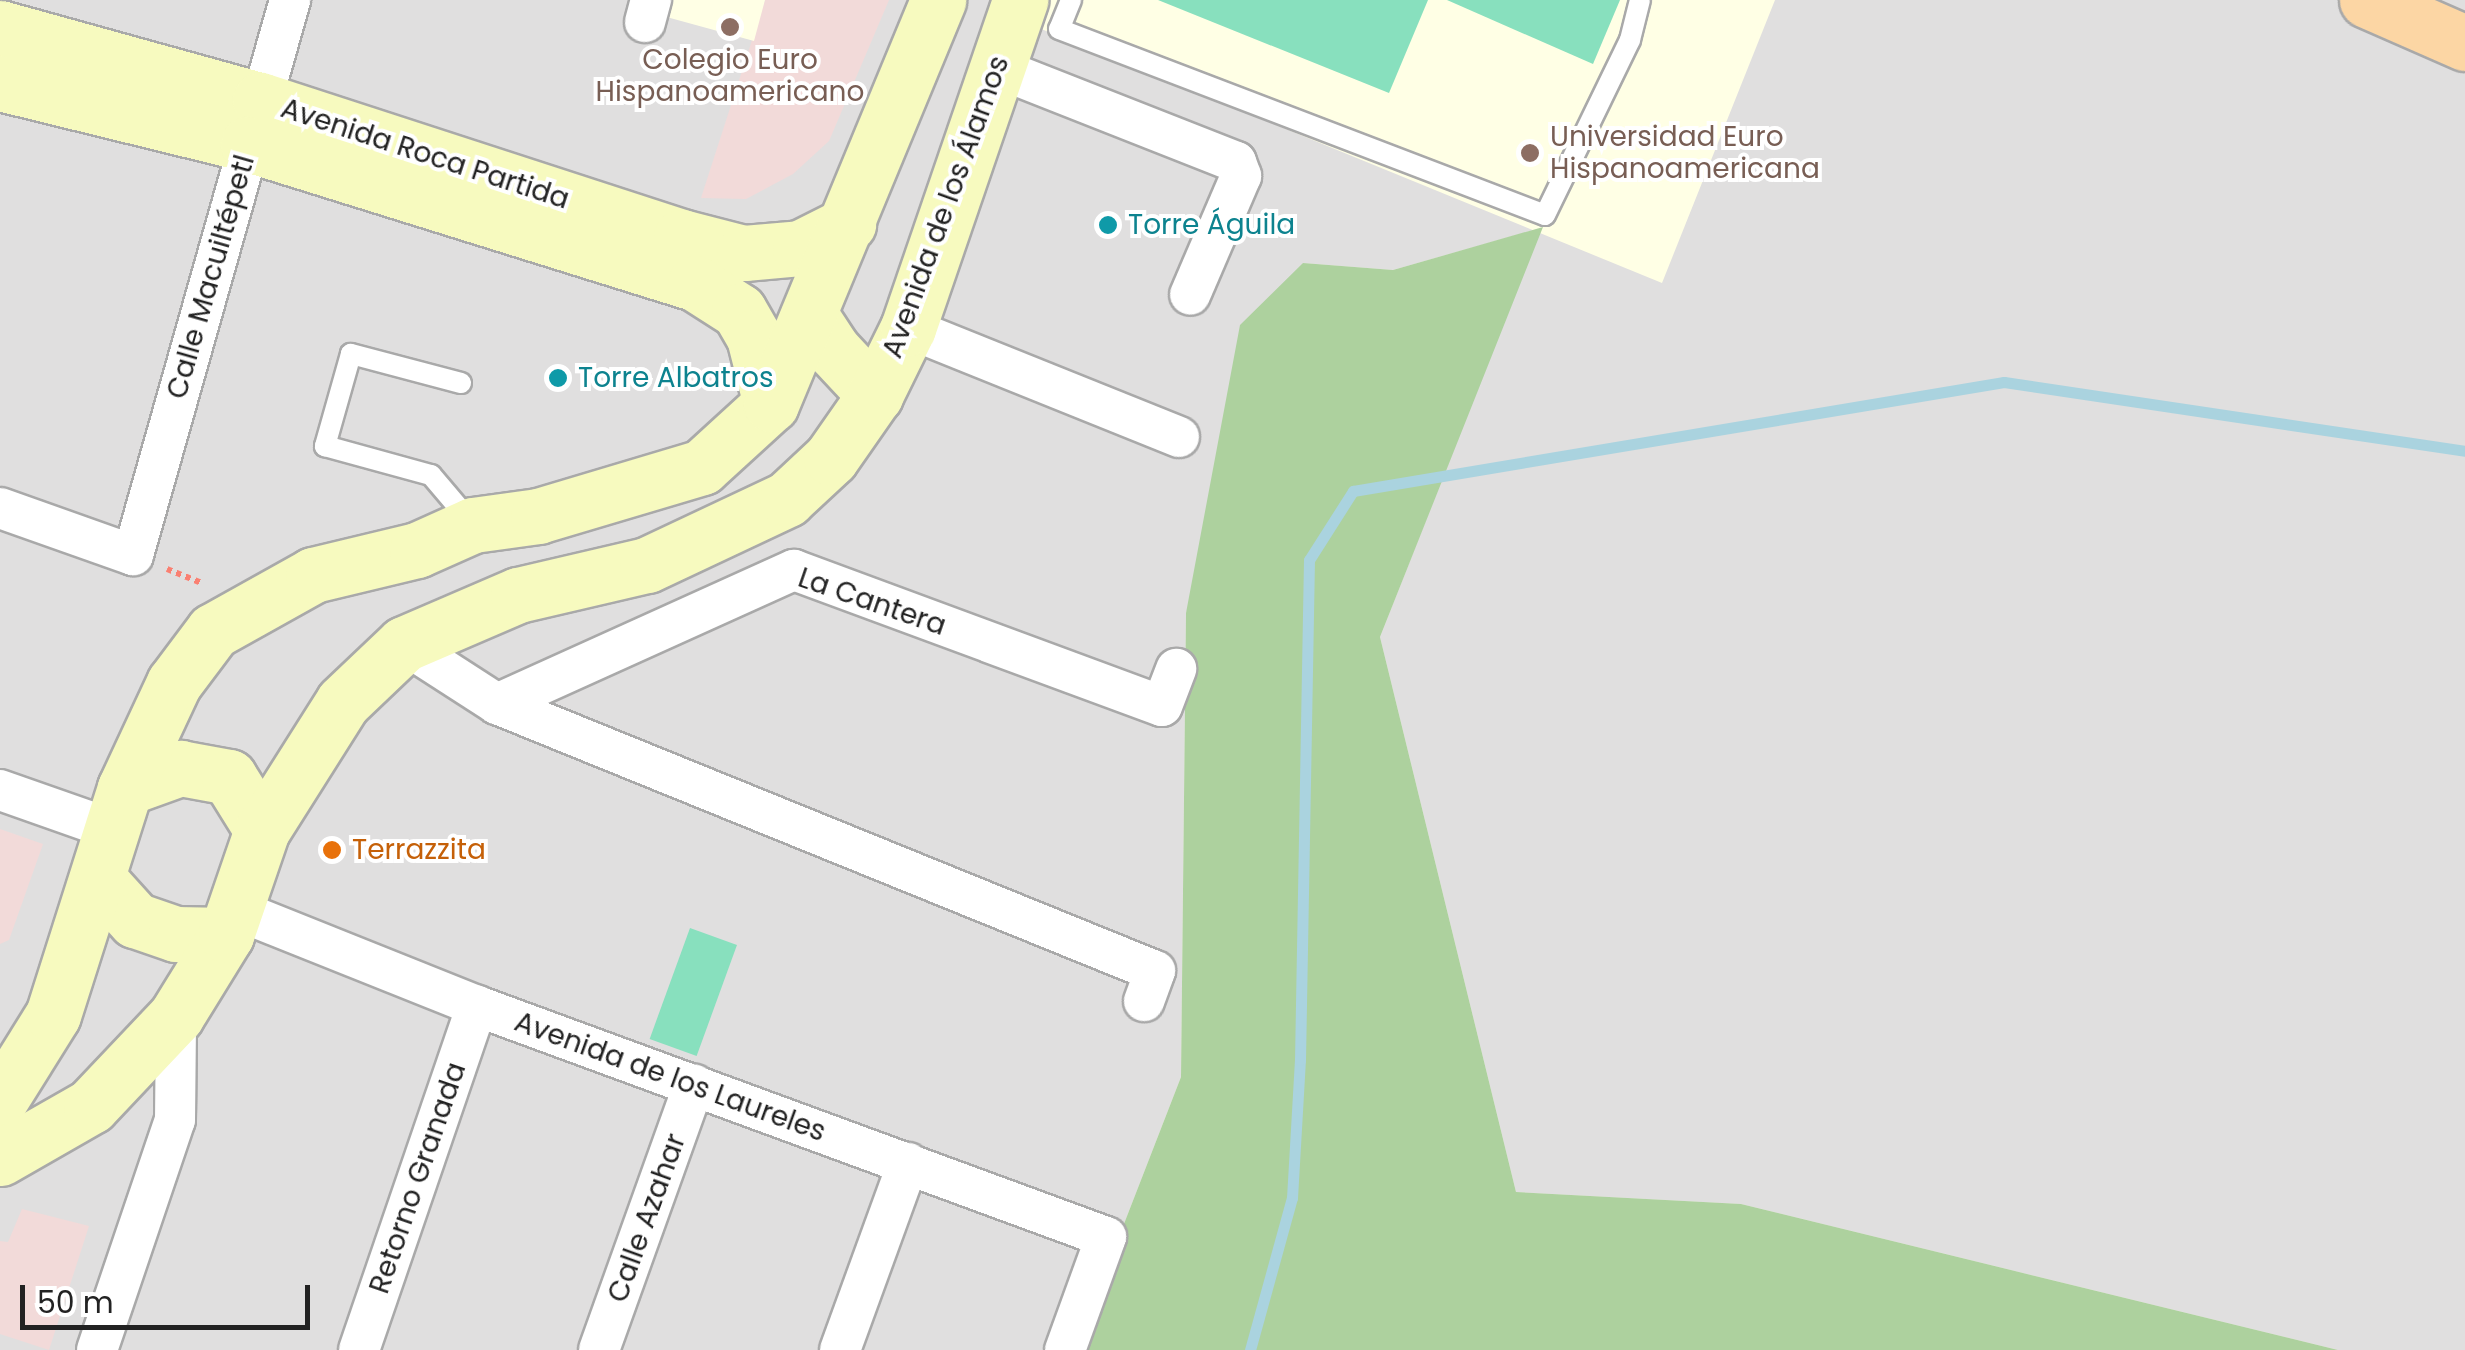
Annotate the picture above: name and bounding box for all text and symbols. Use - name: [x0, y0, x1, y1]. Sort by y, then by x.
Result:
- marker: Colegio Euro Hispanoamericano: [719, 16, 741, 38]
- place label: Colegio Euro Hispanoamericano: [596, 43, 864, 109]
- street label: Avenida de los Álamos: [876, 51, 1016, 363]
- street label: Avenida Roca Partida: [277, 92, 573, 216]
- place label: Universidad Euro Hispanoamericana: [1550, 120, 1820, 186]
- marker: Universidad Euro Hispanoamericana: [1519, 142, 1541, 164]
- street label: Calle Macuiltépetl: [160, 151, 262, 403]
- place label: Torre Águila: [1128, 208, 1295, 242]
- marker: Torre Águila: [1097, 214, 1119, 236]
- place label: Torre Albatros: [578, 361, 774, 395]
- marker: Torre Albatros: [547, 367, 569, 389]
- street label: La Cantera: [794, 561, 950, 643]
- place label: Terrazzita: [352, 833, 486, 867]
- marker: Terrazzita: [321, 839, 343, 861]
- street label: Avenida de los Laureles: [510, 1005, 830, 1149]
- street label: Retorno Granada: [363, 1058, 473, 1298]
- street label: Calle Azahar: [601, 1129, 693, 1307]
- scale bar: [25, 1265, 315, 1327]
- text: 50 m: [37, 1281, 114, 1324]

